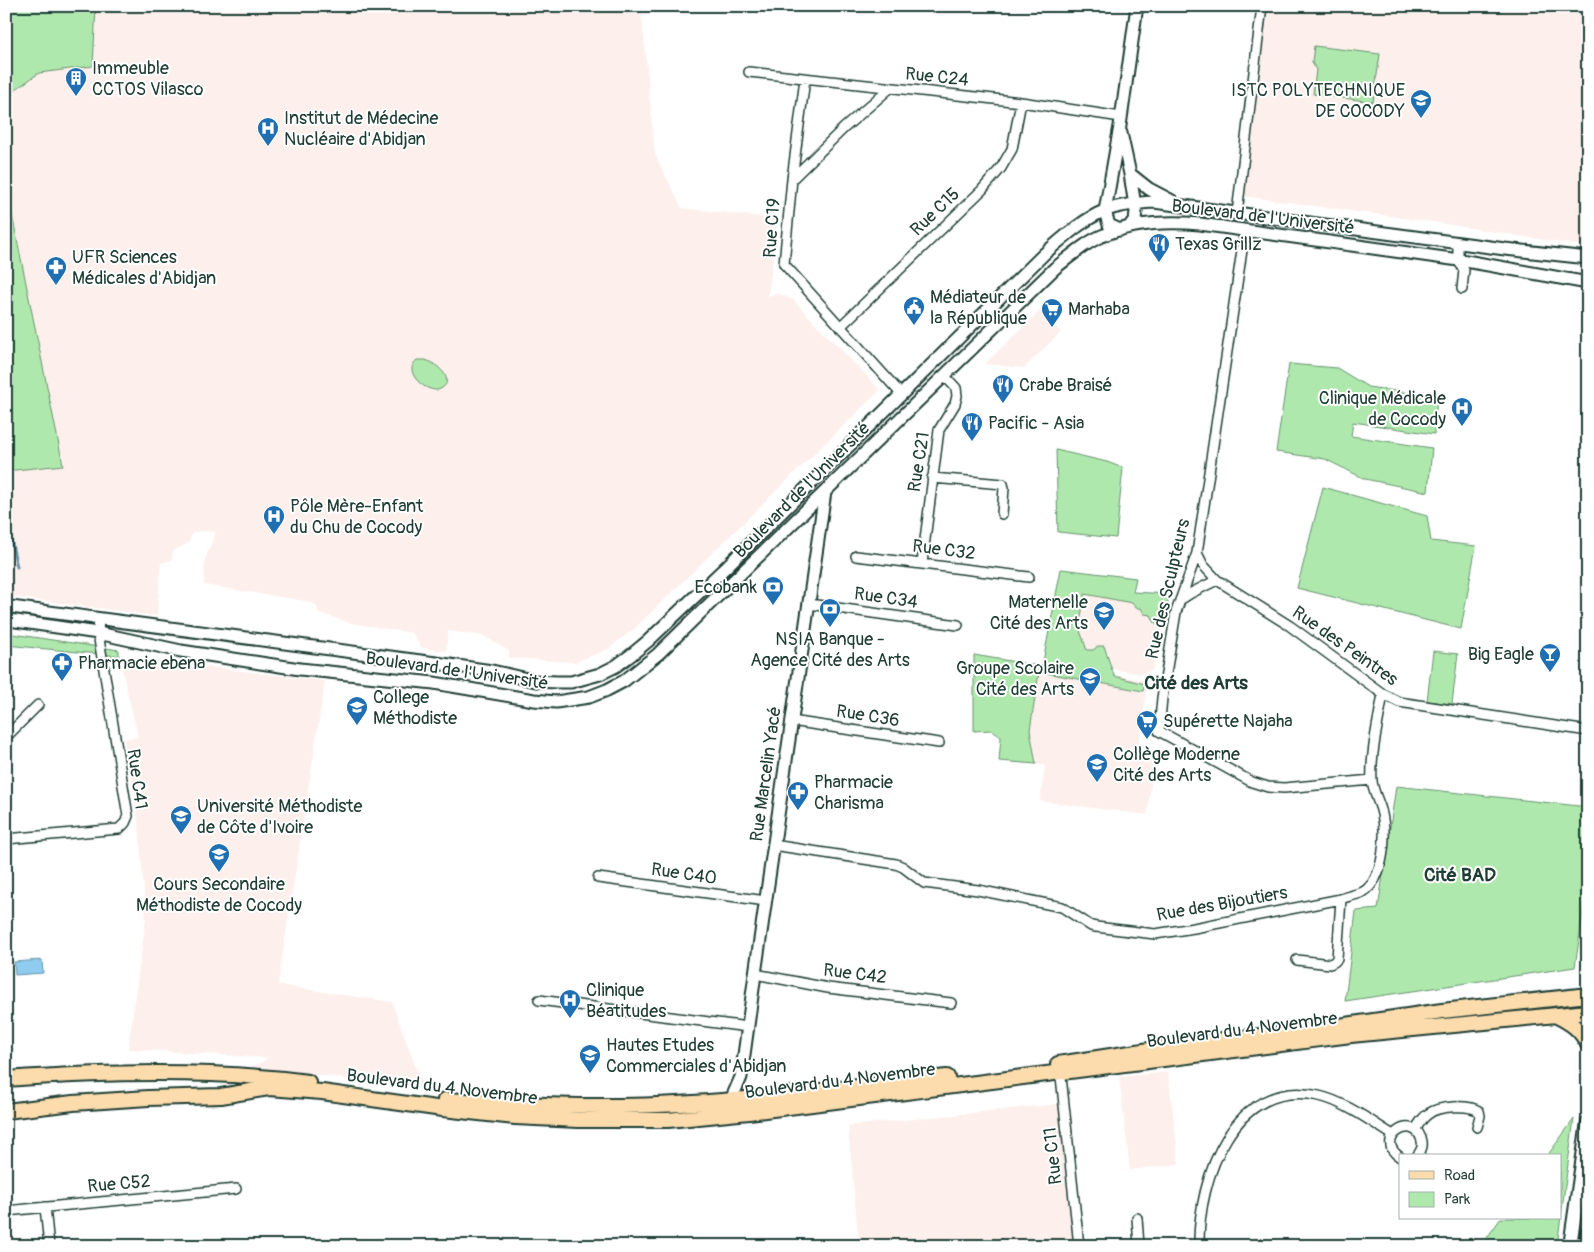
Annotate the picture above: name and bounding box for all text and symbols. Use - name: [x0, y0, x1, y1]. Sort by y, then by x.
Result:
- place label: Immeuble CCTOS Vilasco: [92, 57, 204, 101]
- street label: Rue C24: [904, 62, 971, 92]
- building icon: Immeuble CCTOS Vilasco: [64, 66, 88, 97]
- place label: ISTC POLYTECHNIQUE DE COCODY: [1231, 79, 1406, 123]
- school or university icon: ISTC POLYTECHNIQUE DE COCODY: [1409, 88, 1433, 119]
- place label: Institut de Médecine Nucléaire d'Abidjan: [284, 107, 438, 151]
- hospital icon: Institut de Médecine Nucléaire d'Abidjan: [256, 116, 280, 147]
- street label: Rue C15: [905, 183, 965, 241]
- street label: Boulevard de l'Université: [1170, 194, 1356, 240]
- street label: Rue C19: [758, 197, 786, 259]
- restaurant icon: Texas Grillz: [1147, 232, 1171, 263]
- place label: Texas Grillz: [1175, 233, 1262, 256]
- place label: UFR Sciences Médicales d'Abidjan: [72, 246, 216, 290]
- pharmacy icon: UFR Sciences Médicales d'Abidjan: [44, 255, 68, 286]
- place label: Médiateur de la République: [930, 286, 1027, 330]
- public building icon: Médiateur de la République: [902, 295, 926, 326]
- supermarket icon: Marhaba: [1040, 297, 1064, 328]
- place label: Marhaba: [1068, 298, 1130, 321]
- restaurant icon: Crabe Braisé: [991, 373, 1015, 404]
- place label: Crabe Braisé: [1019, 374, 1112, 397]
- place label: Clinique Médicale de Cocody: [1319, 387, 1446, 431]
- hospital icon: Clinique Médicale de Cocody: [1450, 396, 1474, 427]
- restaurant icon: Pacific - Asia: [960, 411, 984, 442]
- place label: Pacific - Asia: [988, 412, 1084, 435]
- street label: Boulevard de l'Université: [729, 417, 875, 563]
- street label: Rue C21: [903, 430, 935, 494]
- place label: Pôle Mère-Enfant du Chu de Cocody: [290, 495, 424, 539]
- hospital icon: Pôle Mère-Enfant du Chu de Cocody: [262, 504, 286, 535]
- street label: Rue des Sculpteurs: [1141, 517, 1195, 661]
- street label: Rue C32: [911, 535, 977, 565]
- bank icon: Ecobank: [761, 575, 785, 606]
- place label: Ecobank: [694, 576, 757, 599]
- street label: Rue C34: [853, 582, 920, 614]
- place label: Maternelle Cité des Arts: [990, 591, 1088, 635]
- bank icon: NSIA Banque - Agence Cité des Arts: [818, 597, 842, 628]
- school or university icon: Maternelle Cité des Arts: [1092, 600, 1116, 631]
- street label: Rue des Peintres: [1288, 601, 1402, 691]
- place label: NSIA Banque - Agence Cité des Arts: [750, 628, 910, 672]
- bar icon: Big Eagle: [1538, 642, 1562, 673]
- place label: Big Eagle: [1468, 643, 1534, 666]
- street label: Boulevard de l'Université: [364, 647, 550, 695]
- pharmacy icon: Pharmacie ebena: [50, 651, 74, 682]
- place label: Pharmacie ebena: [78, 652, 205, 675]
- place label: Groupe Scolaire Cité des Arts: [956, 657, 1074, 701]
- school or university icon: Groupe Scolaire Cité des Arts: [1078, 666, 1102, 697]
- district label: Cité des Arts: [1144, 671, 1248, 695]
- place label: College Méthodiste: [373, 686, 457, 730]
- school or university icon: College Méthodiste: [345, 695, 369, 726]
- street label: Rue C36: [835, 700, 901, 732]
- street label: Rue Marcelin Yacé: [745, 705, 787, 843]
- supermarket icon: Supérette Najaha: [1135, 709, 1159, 740]
- place label: Supérette Najaha: [1163, 710, 1293, 733]
- place label: Collège Moderne Cité des Arts: [1113, 743, 1240, 787]
- street label: Rue C41: [121, 747, 153, 811]
- school or university icon: Collège Moderne Cité des Arts: [1085, 752, 1109, 783]
- place label: Pharmacie Charisma: [814, 771, 893, 815]
- pharmacy icon: Pharmacie Charisma: [786, 780, 810, 811]
- place label: Université Méthodiste de Côte d'Ivoire: [197, 795, 362, 839]
- school or university icon: Université Méthodiste de Côte d'Ivoire: [169, 804, 193, 835]
- school or university icon: Cours Secondaire Méthodiste de Cocody: [207, 842, 231, 873]
- street label: Rue C40: [650, 858, 718, 890]
- district label: Cité BAD: [1424, 863, 1496, 887]
- place label: Cours Secondaire Méthodiste de Cocody: [136, 873, 302, 917]
- street label: Rue des Bijoutiers: [1155, 881, 1289, 927]
- street label: Rue C42: [822, 959, 888, 989]
- place label: Clinique Béatitudes: [586, 979, 666, 1023]
- hospital icon: Clinique Béatitudes: [558, 988, 582, 1019]
- street label: Boulevard du 4 Novembre: [1145, 1007, 1339, 1053]
- place label: Hautes Etudes Commerciales d'Abidjan: [606, 1034, 786, 1078]
- school or university icon: Hautes Etudes Commerciales d'Abidjan: [578, 1043, 602, 1074]
- street label: Boulevard du 4 Novembre: [743, 1058, 937, 1104]
- street label: Boulevard du 4 Novembre: [345, 1064, 539, 1110]
- street label: Rue C11: [1039, 1126, 1067, 1186]
- legend: [1399, 1154, 1562, 1220]
- text: Road: [1444, 1166, 1475, 1185]
- street label: Rue C52: [87, 1170, 151, 1198]
- text: Park: [1444, 1190, 1471, 1209]

